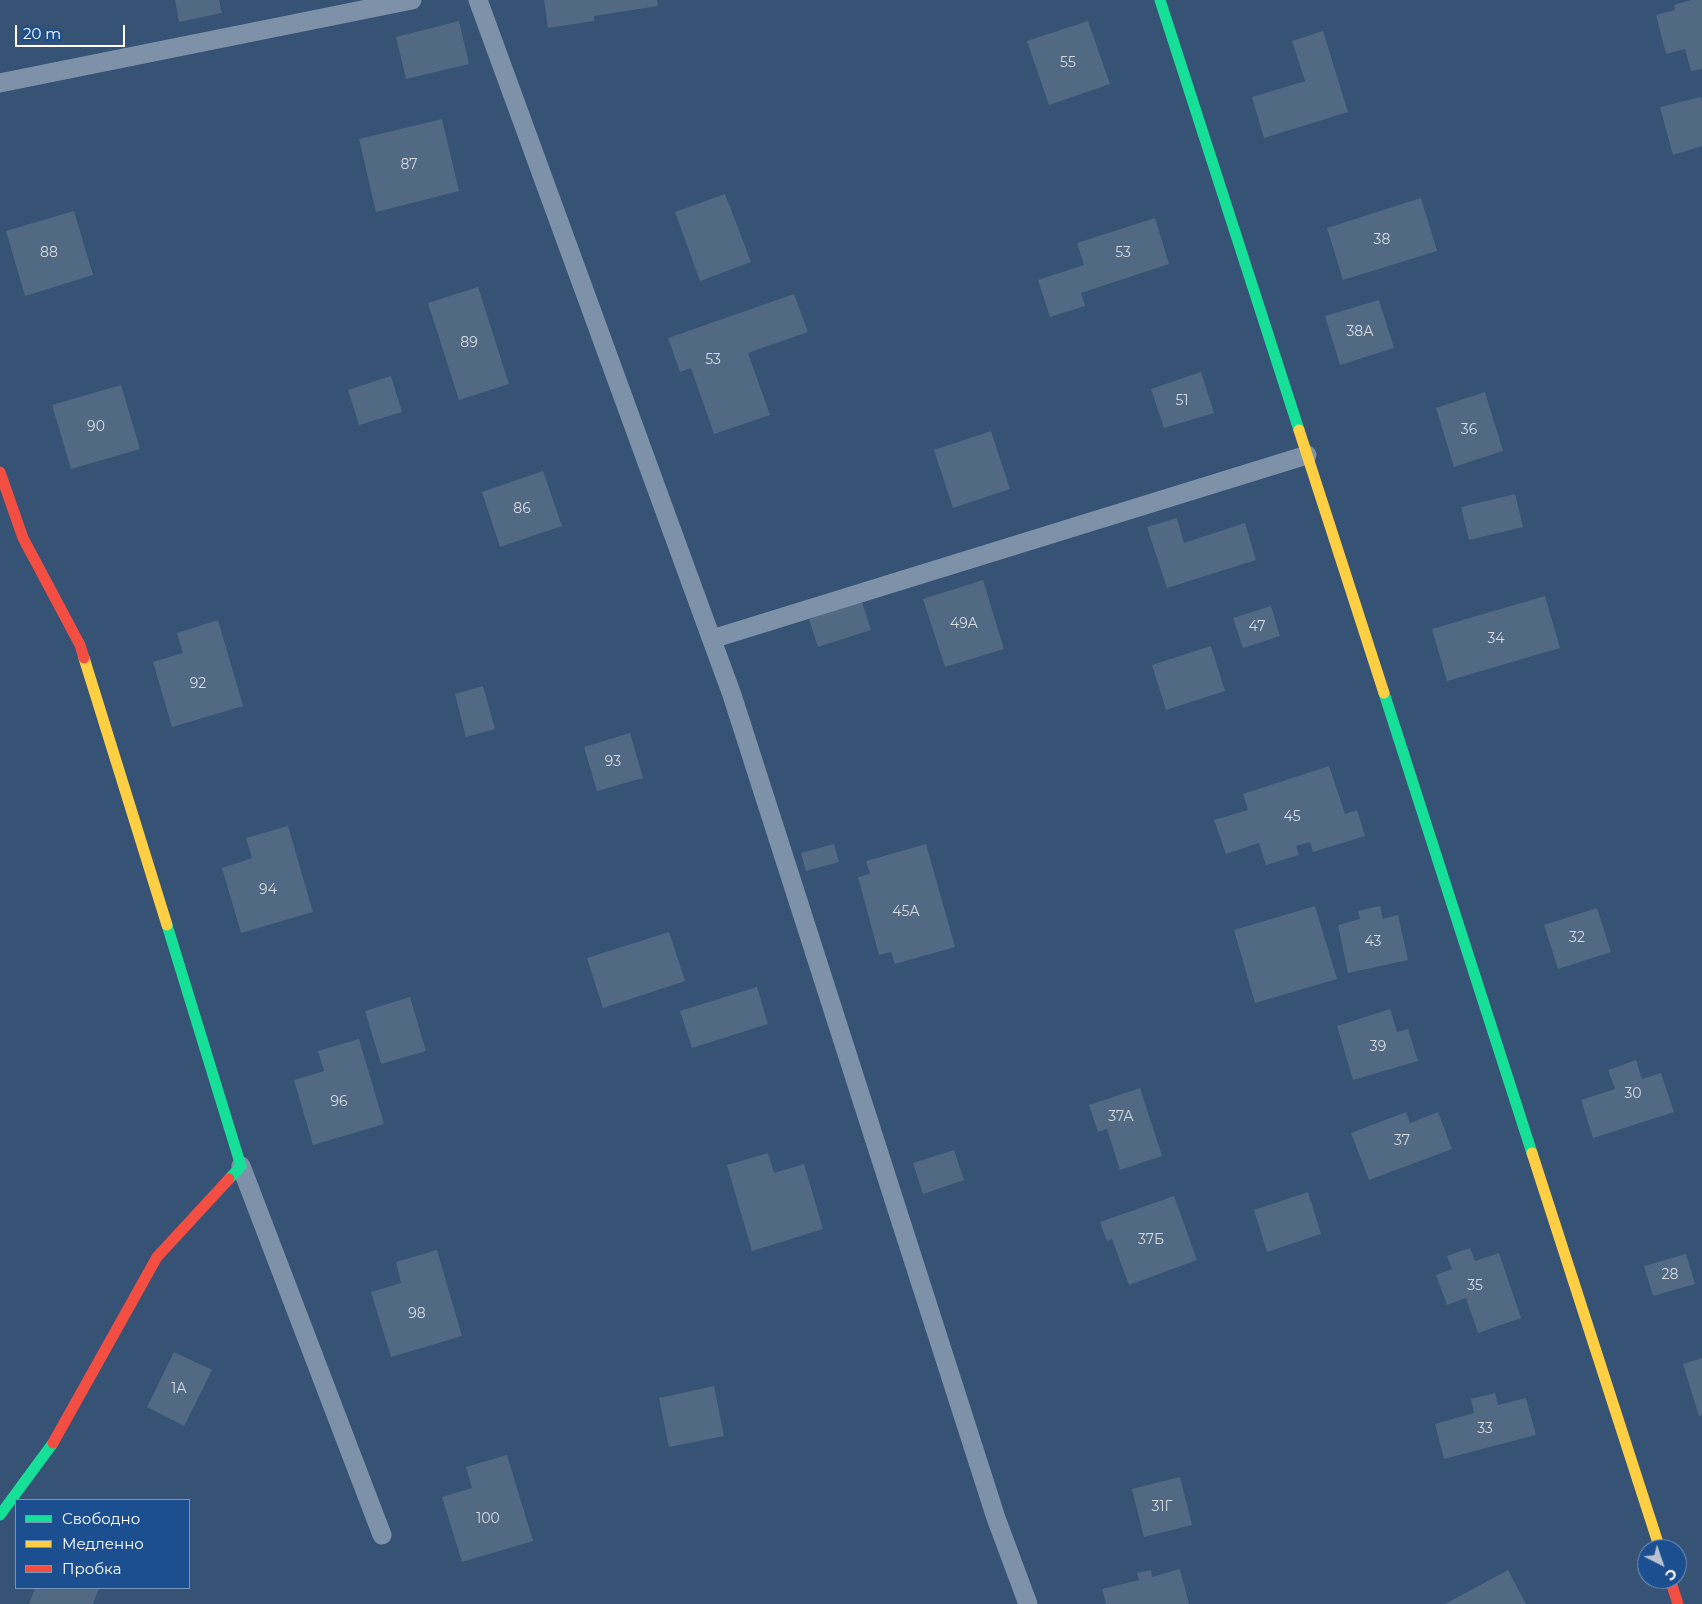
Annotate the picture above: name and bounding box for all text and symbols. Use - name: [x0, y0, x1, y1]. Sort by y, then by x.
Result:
- scale bar: [18, 15, 128, 47]
- text: 20 m: [23, 24, 61, 43]
- house number: 55: [1060, 55, 1076, 71]
- house number: 87: [400, 157, 418, 173]
- house number: 38: [1374, 232, 1390, 248]
- house number: 88: [40, 245, 58, 261]
- house number: 53: [1115, 245, 1131, 261]
- house number: 38А: [1346, 324, 1374, 340]
- house number: 89: [460, 335, 478, 351]
- house number: 53: [705, 352, 721, 368]
- house number: 51: [1176, 393, 1188, 409]
- house number: 90: [87, 419, 105, 435]
- house number: 36: [1461, 422, 1477, 438]
- house number: 86: [513, 501, 531, 517]
- house number: 49А: [950, 616, 978, 632]
- house number: 47: [1249, 619, 1265, 635]
- house number: 34: [1487, 631, 1505, 647]
- house number: 92: [190, 676, 206, 692]
- house number: 93: [605, 754, 621, 770]
- house number: 45: [1283, 809, 1301, 825]
- house number: 94: [259, 882, 277, 898]
- house number: 45А: [892, 904, 920, 920]
- house number: 32: [1569, 930, 1585, 946]
- house number: 43: [1365, 934, 1381, 950]
- house number: 39: [1370, 1039, 1386, 1055]
- house number: 30: [1624, 1086, 1642, 1102]
- house number: 96: [330, 1094, 348, 1110]
- house number: 37А: [1108, 1109, 1134, 1125]
- house number: 37: [1394, 1133, 1410, 1149]
- house number: 37Б: [1138, 1232, 1164, 1248]
- house number: 28: [1662, 1267, 1678, 1283]
- house number: 35: [1467, 1278, 1483, 1294]
- house number: 98: [408, 1306, 426, 1322]
- house number: 1А: [171, 1381, 187, 1397]
- house number: 33: [1477, 1421, 1493, 1437]
- legend: [15, 1499, 190, 1589]
- house number: 31Г: [1152, 1499, 1172, 1515]
- text: Свободно: [62, 1509, 140, 1528]
- house number: 100: [476, 1511, 500, 1527]
- text: Медленно: [62, 1534, 144, 1553]
- north arrow: [1637, 1539, 1687, 1589]
- text: Пробка: [62, 1559, 121, 1578]
- text: С: [1661, 1564, 1681, 1585]

